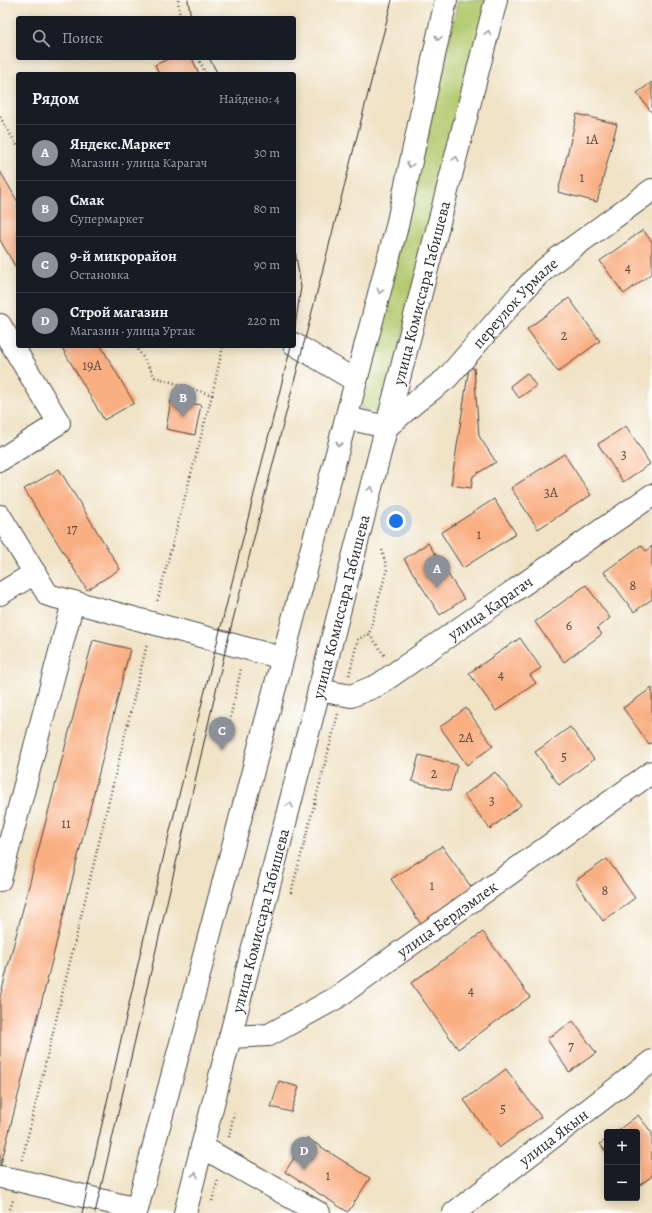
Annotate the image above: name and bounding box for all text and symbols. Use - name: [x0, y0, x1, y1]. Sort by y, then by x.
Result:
- search box: [16, 16, 296, 60]
- icon: search: [30, 27, 52, 49]
- text: Поиск: [62, 28, 103, 48]
- one-way arrow: [483, 30, 492, 37]
- one-way arrow: [434, 35, 442, 41]
- text: Рядом: [32, 87, 79, 110]
- text: Найдено: 4: [219, 90, 280, 107]
- house number: 1А: [586, 130, 599, 149]
- text: Яндекс.Маркет: [70, 134, 170, 154]
- text: A: [41, 144, 49, 161]
- text: 30 m: [254, 144, 280, 161]
- text: Магазин · улица Карагач: [70, 154, 207, 171]
- one-way arrow: [451, 156, 459, 162]
- one-way arrow: [407, 162, 415, 168]
- house number: 1: [580, 168, 585, 187]
- text: Смак: [70, 190, 104, 210]
- street label: улица Комиссара Габишева: [387, 198, 456, 388]
- text: B: [41, 200, 49, 217]
- text: 80 m: [253, 200, 280, 217]
- text: Супермаркет: [70, 210, 144, 227]
- text: 9-й микрорайон: [70, 246, 177, 266]
- street label: переулок Урмале: [468, 253, 563, 354]
- text: C: [41, 256, 49, 273]
- text: 90 m: [254, 256, 280, 273]
- house number: 4: [625, 258, 631, 277]
- text: Остановка: [70, 266, 129, 283]
- one-way arrow: [376, 288, 385, 295]
- text: Строй магазин: [70, 302, 168, 322]
- text: D: [40, 312, 50, 329]
- text: 220 m: [247, 312, 280, 329]
- text: Магазин · улица Уртак: [70, 322, 195, 339]
- house number: 2: [561, 326, 568, 345]
- house number: 19А: [82, 356, 102, 375]
- pin: B: [170, 384, 196, 417]
- one-way arrow: [335, 440, 344, 447]
- house number: 3: [621, 445, 627, 464]
- house number: 3А: [544, 483, 559, 502]
- one-way arrow: [366, 486, 375, 493]
- your location: [386, 511, 406, 531]
- street label: улица Комиссара Габишева: [307, 512, 376, 702]
- house number: 17: [67, 520, 77, 539]
- house number: 1: [477, 525, 482, 544]
- pin: A: [424, 555, 450, 588]
- street label: улица Карагач: [443, 571, 538, 646]
- house number: 8: [630, 576, 637, 595]
- house number: 6: [566, 616, 572, 635]
- house number: 4: [498, 665, 504, 684]
- pin: C: [209, 717, 235, 750]
- house number: 2А: [459, 728, 474, 747]
- house number: 5: [561, 747, 567, 766]
- house number: 2: [431, 764, 438, 783]
- house number: 3: [489, 791, 495, 810]
- one-way arrow: [285, 802, 293, 808]
- house number: 11: [61, 814, 71, 833]
- street label: улица Комиссара Габишева: [227, 826, 295, 1016]
- street label: улица Бердэмлек: [392, 876, 502, 964]
- house number: 1: [430, 876, 435, 895]
- house number: 8: [602, 881, 609, 900]
- house number: 4: [468, 981, 474, 1000]
- house number: 7: [568, 1037, 574, 1056]
- house number: 5: [500, 1099, 506, 1118]
- street label: улица Якын: [514, 1104, 593, 1172]
- map controls: [604, 1129, 640, 1201]
- button: +: [604, 1129, 640, 1165]
- pin: D: [291, 1137, 317, 1170]
- button: −: [604, 1165, 640, 1201]
- house number: 1: [326, 1166, 331, 1185]
- one-way arrow: [190, 1172, 198, 1178]

